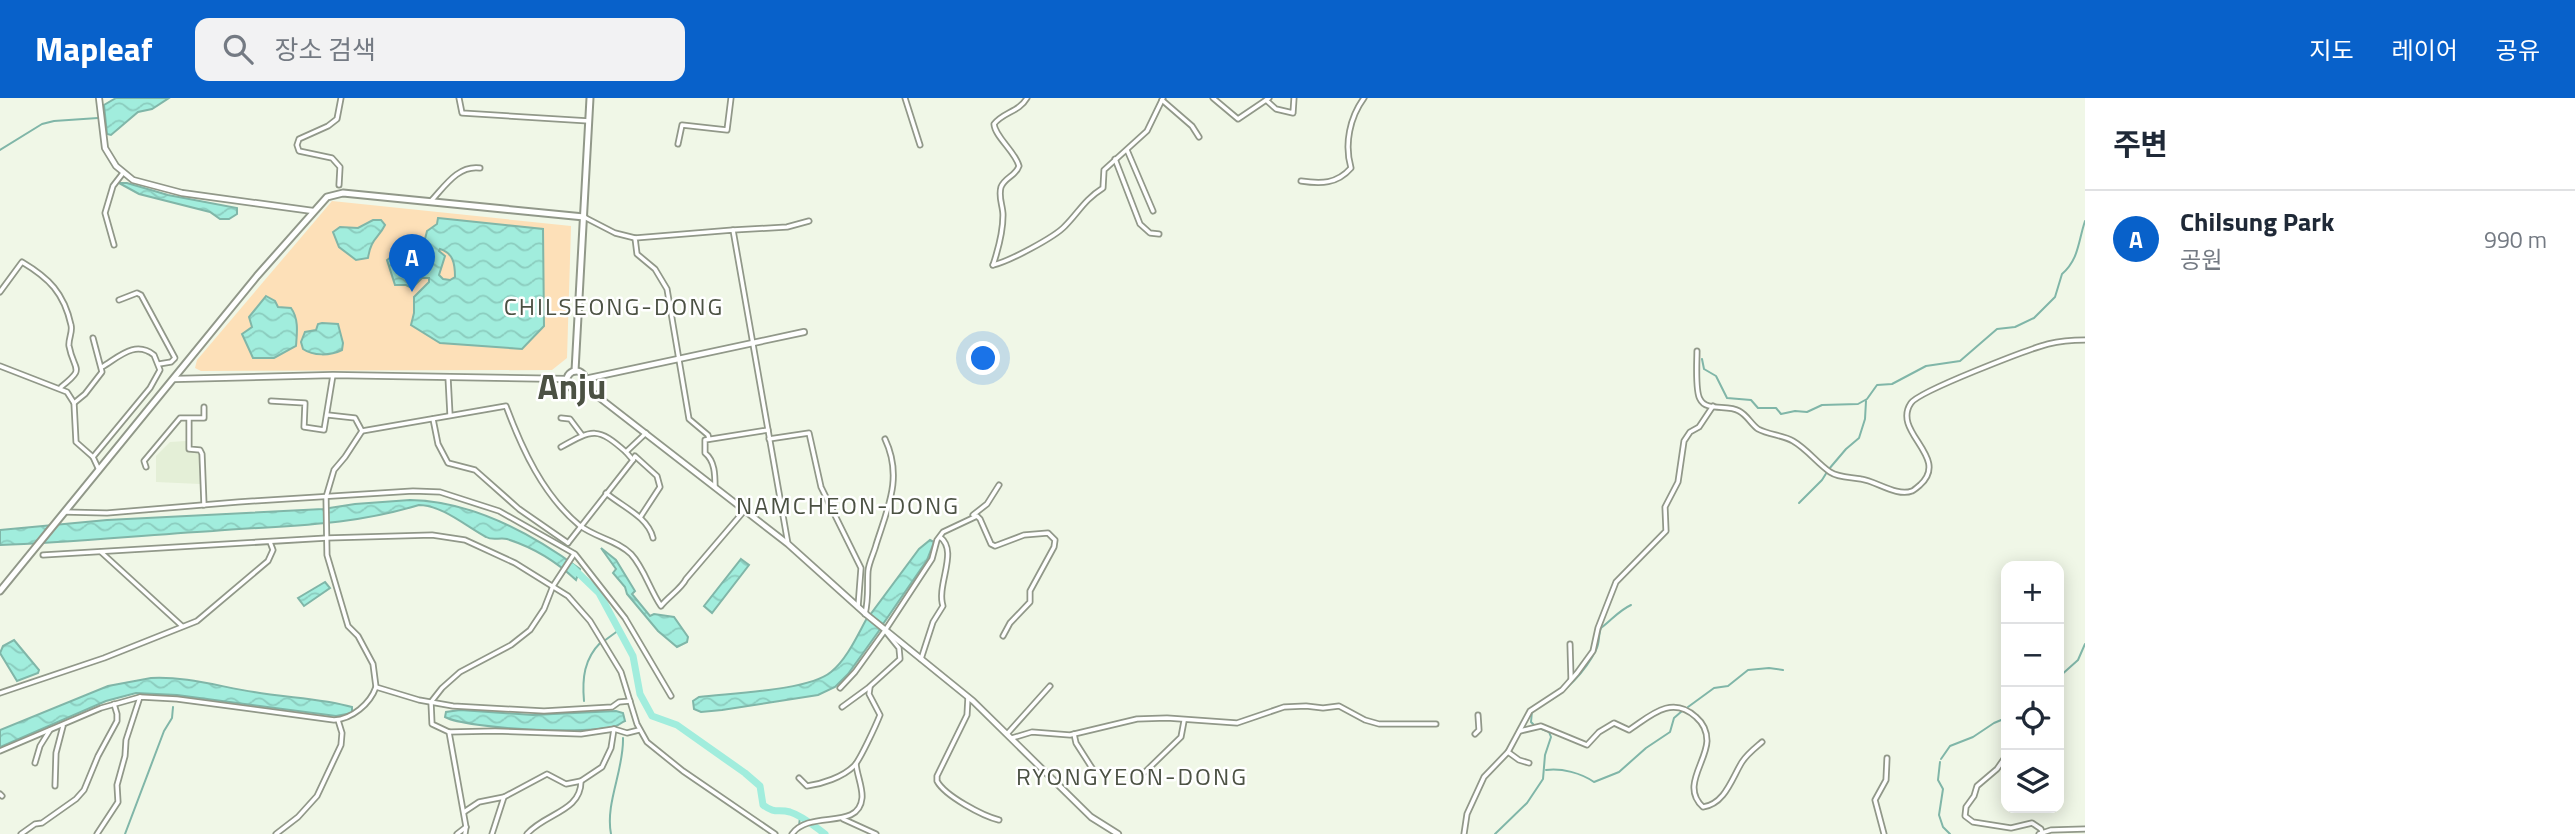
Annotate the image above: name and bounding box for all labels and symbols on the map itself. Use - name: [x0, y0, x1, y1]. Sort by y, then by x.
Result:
- pin: A: [389, 234, 435, 292]
- district label: CHILSEONG-DONG: [504, 288, 724, 324]
- your location: [966, 341, 1000, 375]
- district label: Anju: [538, 359, 606, 413]
- district label: NAMCHEON-DONG: [736, 487, 960, 523]
- district label: RYONGYEON-DONG: [1016, 758, 1248, 794]

